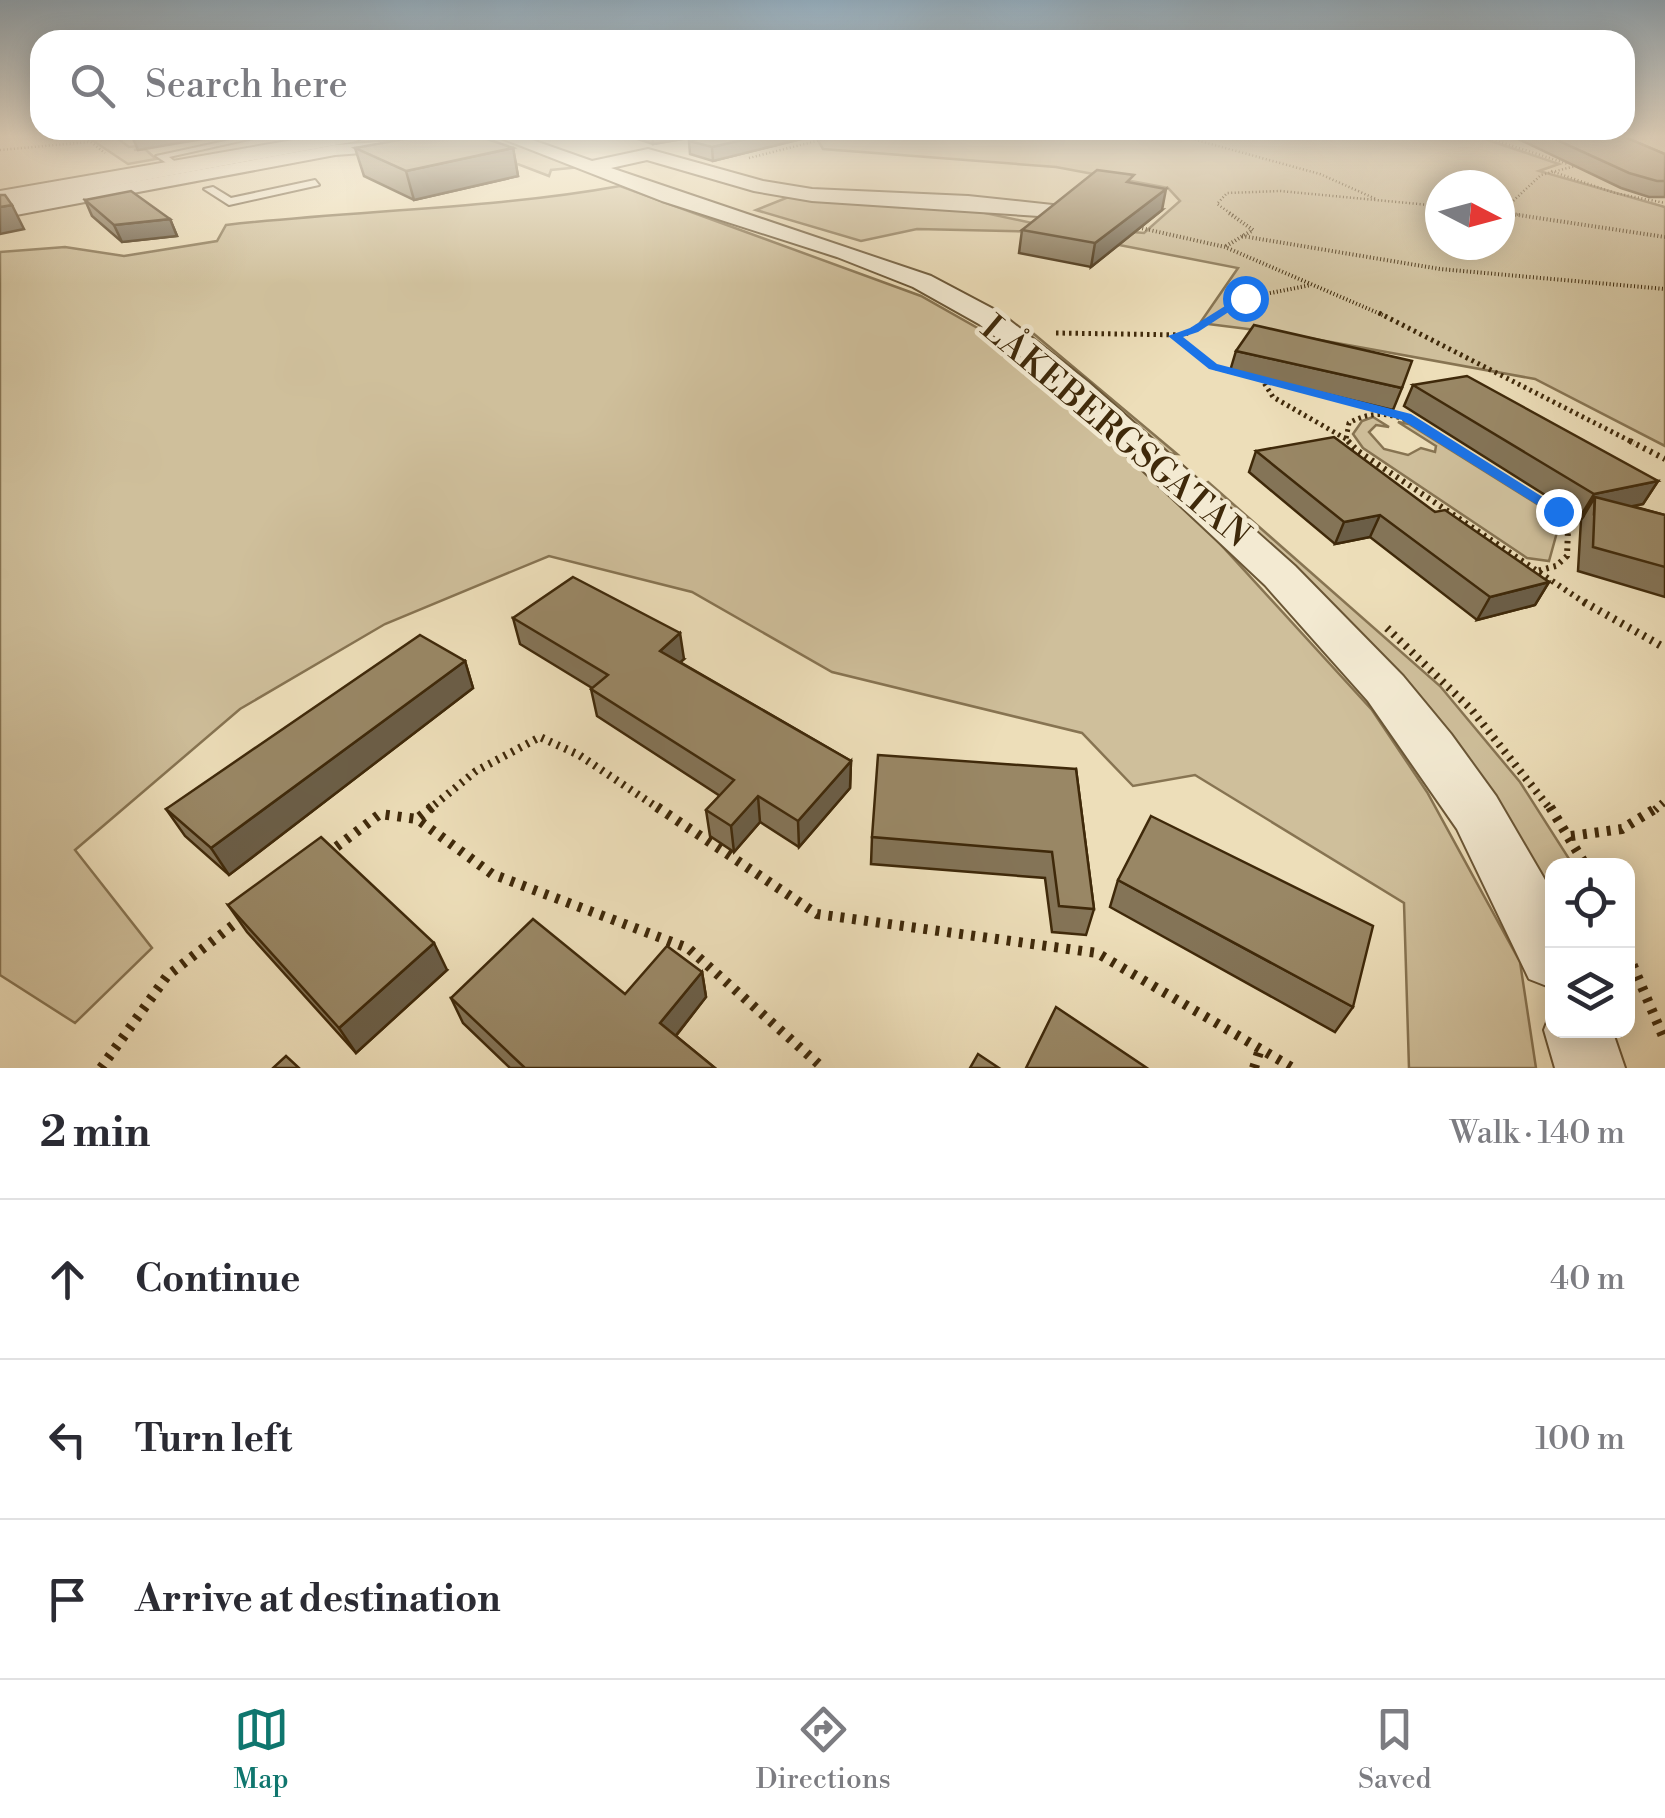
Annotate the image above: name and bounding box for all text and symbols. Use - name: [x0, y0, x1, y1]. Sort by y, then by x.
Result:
- search box: [30, 30, 1635, 140]
- icon: search: [65, 58, 120, 113]
- text: Search here: [145, 62, 348, 109]
- north arrow: [1425, 170, 1515, 260]
- route start: [1223, 276, 1269, 322]
- street label: LÅKEBERGSGATAN: [972, 306, 1260, 557]
- route end: [1536, 489, 1582, 535]
- map controls: [1545, 858, 1635, 1038]
- button: locate: [1545, 858, 1635, 948]
- button: layers: [1545, 948, 1635, 1038]
- text: 2 min: [40, 1107, 150, 1160]
- text: Walk · 140 m: [1450, 1113, 1625, 1153]
- icon: ahead: [40, 1252, 95, 1307]
- text: Continue: [135, 1256, 300, 1303]
- text: 40 m: [1550, 1259, 1625, 1299]
- icon: left: [40, 1412, 95, 1467]
- text: Turn left: [135, 1416, 292, 1463]
- text: 100 m: [1535, 1419, 1625, 1459]
- icon: arrive: [40, 1572, 95, 1627]
- text: Arrive at destination: [135, 1576, 501, 1623]
- tab: Map: [234, 1702, 289, 1797]
- tab: Directions: [756, 1702, 891, 1797]
- tab: Saved: [1358, 1702, 1431, 1797]

